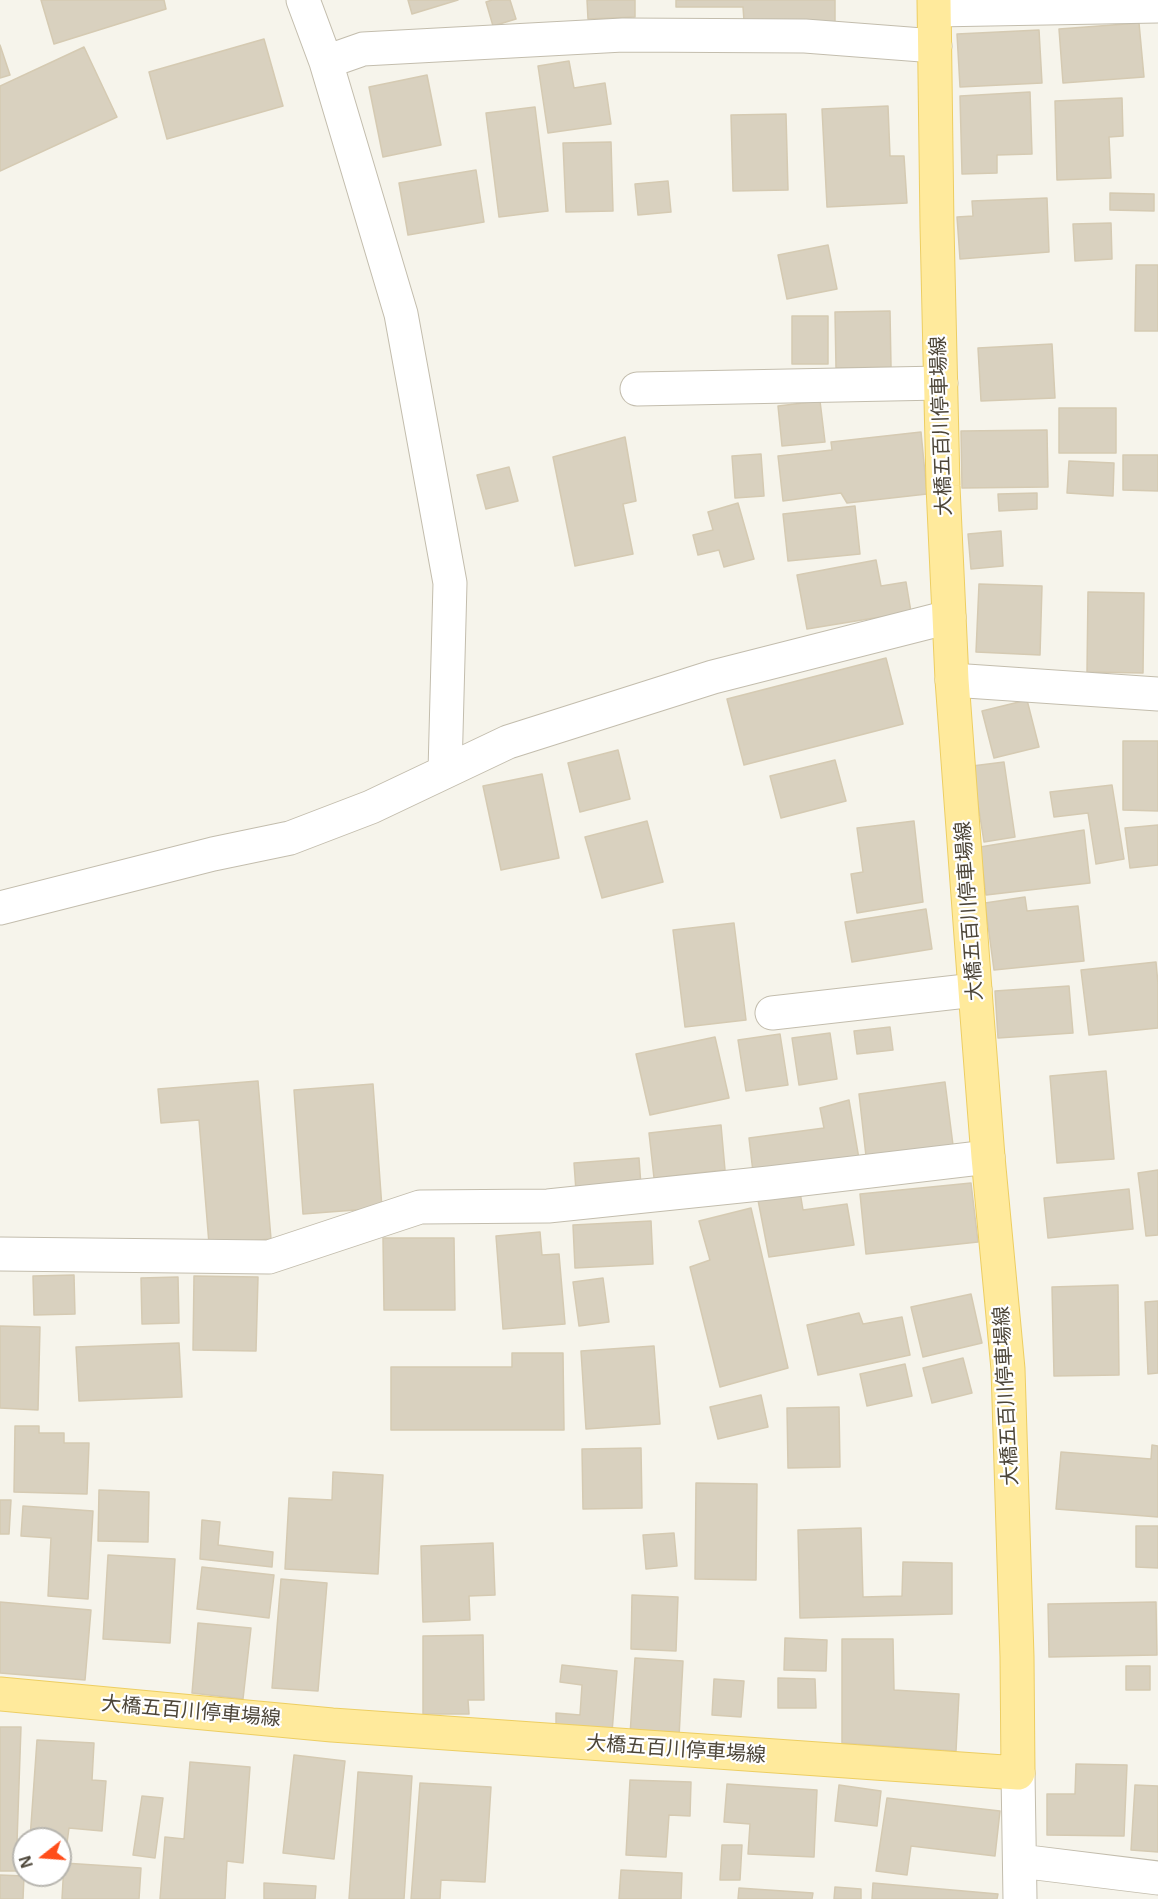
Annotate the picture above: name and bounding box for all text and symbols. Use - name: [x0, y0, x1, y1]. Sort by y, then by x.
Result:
- street label: 大橋五百川停車場線: [927, 336, 957, 516]
- street label: 大橋五百川停車場線: [952, 820, 988, 1002]
- street label: 大橋五百川停車場線: [990, 1305, 1024, 1487]
- street label: 大橋五百川停車場線: [100, 1692, 282, 1732]
- street label: 大橋五百川停車場線: [585, 1732, 767, 1768]
- north arrow: [12, 1827, 72, 1887]
- text: N: [16, 1854, 36, 1870]

